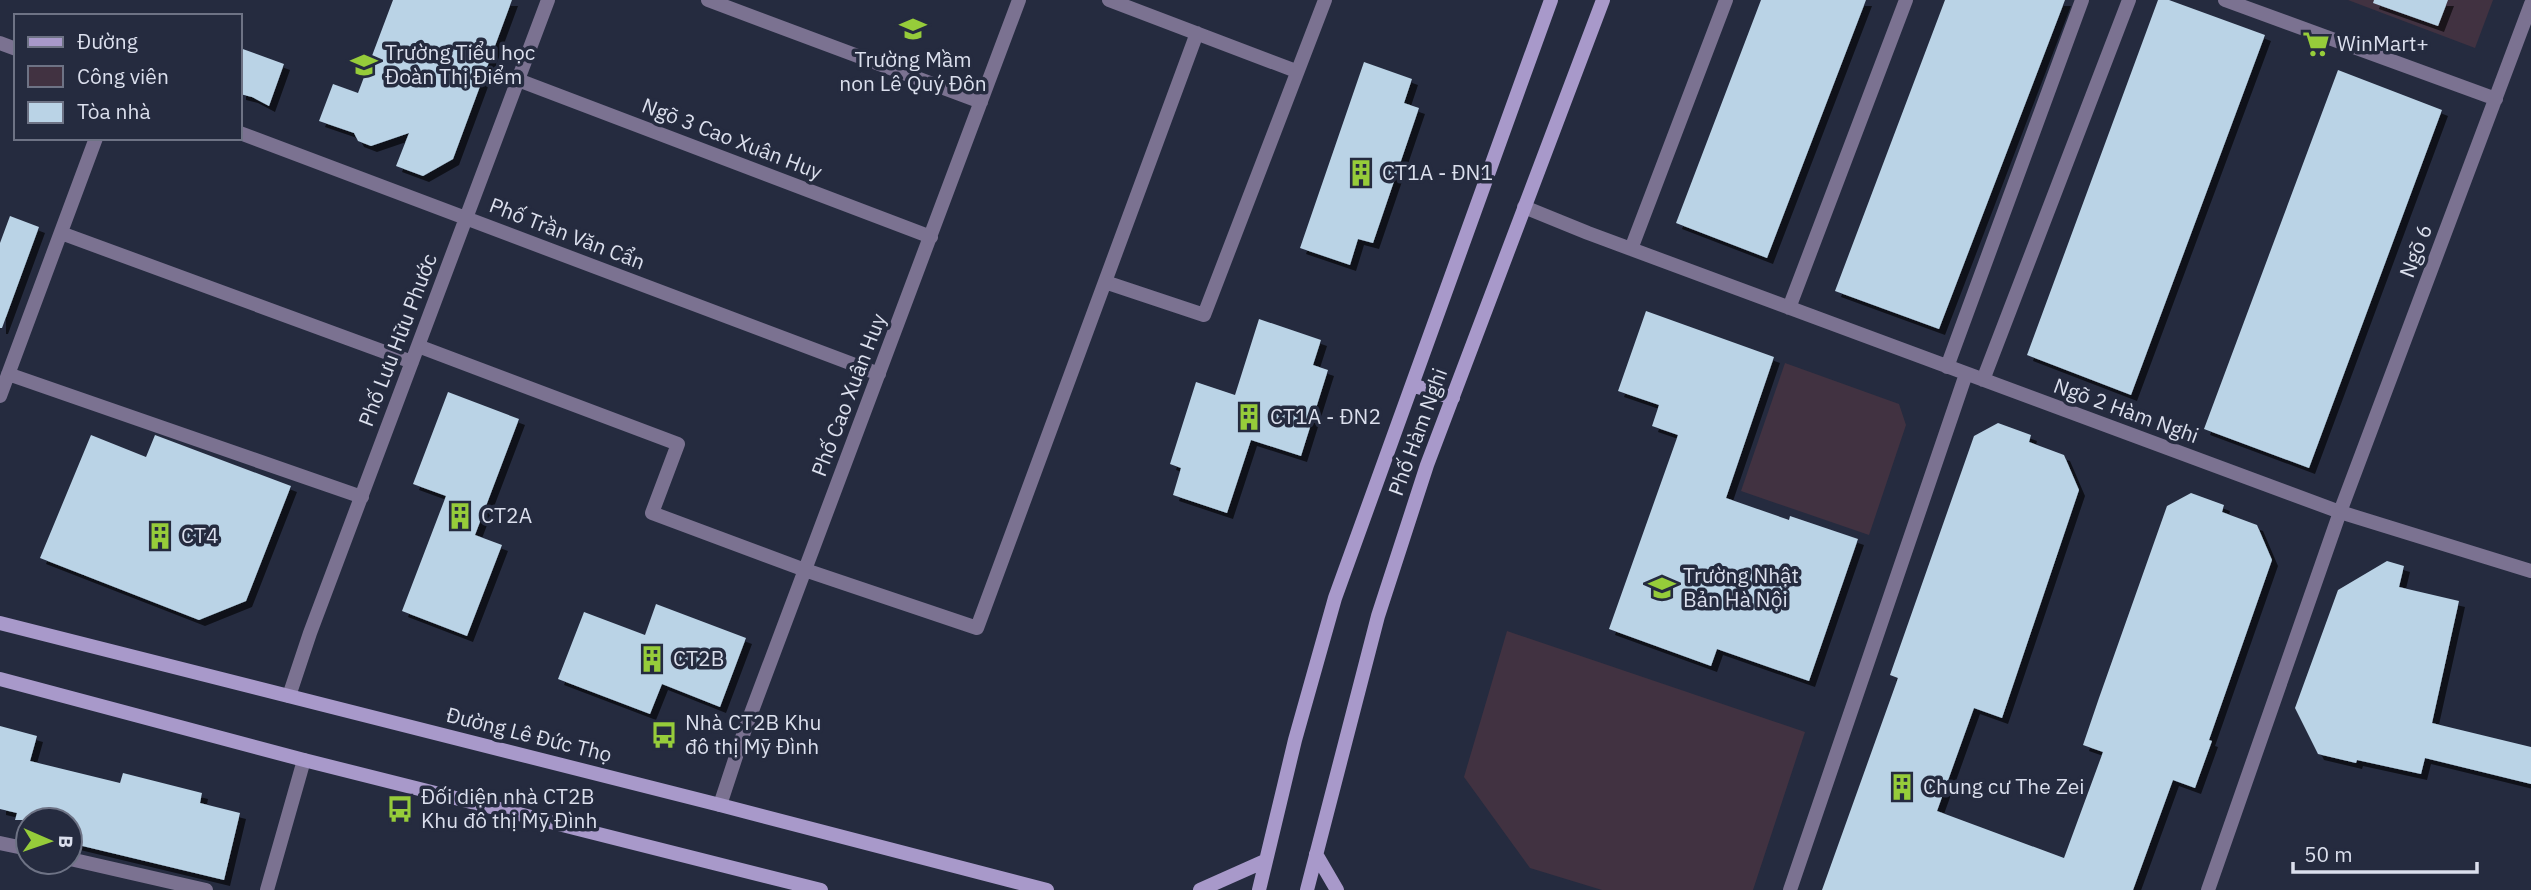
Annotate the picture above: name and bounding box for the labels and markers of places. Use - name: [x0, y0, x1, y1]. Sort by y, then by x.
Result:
- school or university icon: Trường Mầm non Lê Quý Đôn: [898, 14, 928, 44]
- supermarket icon: WinMart+: [2301, 29, 2331, 59]
- place label: WinMart+: [2337, 29, 2429, 57]
- place label: Trường Tiểu học Đoàn Thị Điểm: [385, 38, 535, 90]
- place label: Trường Mầm non Lê Quý Đôn: [839, 45, 987, 97]
- school or university icon: Trường Tiểu học Đoàn Thị Điểm: [349, 50, 379, 80]
- building icon: CT1A - ĐN1: [1346, 158, 1376, 188]
- place label: CT1A - ĐN1: [1382, 158, 1493, 186]
- building icon: CT1A - ĐN2: [1234, 402, 1264, 432]
- place label: CT1A - ĐN2: [1270, 402, 1381, 430]
- building icon: CT2A: [445, 501, 475, 531]
- place label: CT2A: [481, 501, 532, 529]
- building icon: CT4: [145, 521, 175, 551]
- place label: CT4: [181, 521, 219, 549]
- place label: Trường Nhật Bản Hà Nội: [1683, 561, 1799, 613]
- school or university icon: Trường Nhật Bản Hà Nội: [1647, 573, 1677, 603]
- building icon: CT2B: [637, 644, 667, 674]
- place label: CT2B: [673, 644, 724, 672]
- place label: Nhà CT2B Khu đô thị Mỹ Đình: [685, 708, 821, 760]
- bus stop icon: Nhà CT2B Khu đô thị Mỹ Đình: [649, 720, 679, 750]
- building icon: Chung cư The Zei: [1887, 772, 1917, 802]
- place label: Chung cư The Zei: [1923, 772, 2085, 800]
- place label: Đối diện nhà CT2B Khu đô thị Mỹ Đình: [421, 782, 597, 834]
- bus stop icon: Đối diện nhà CT2B Khu đô thị Mỹ Đình: [385, 794, 415, 824]

